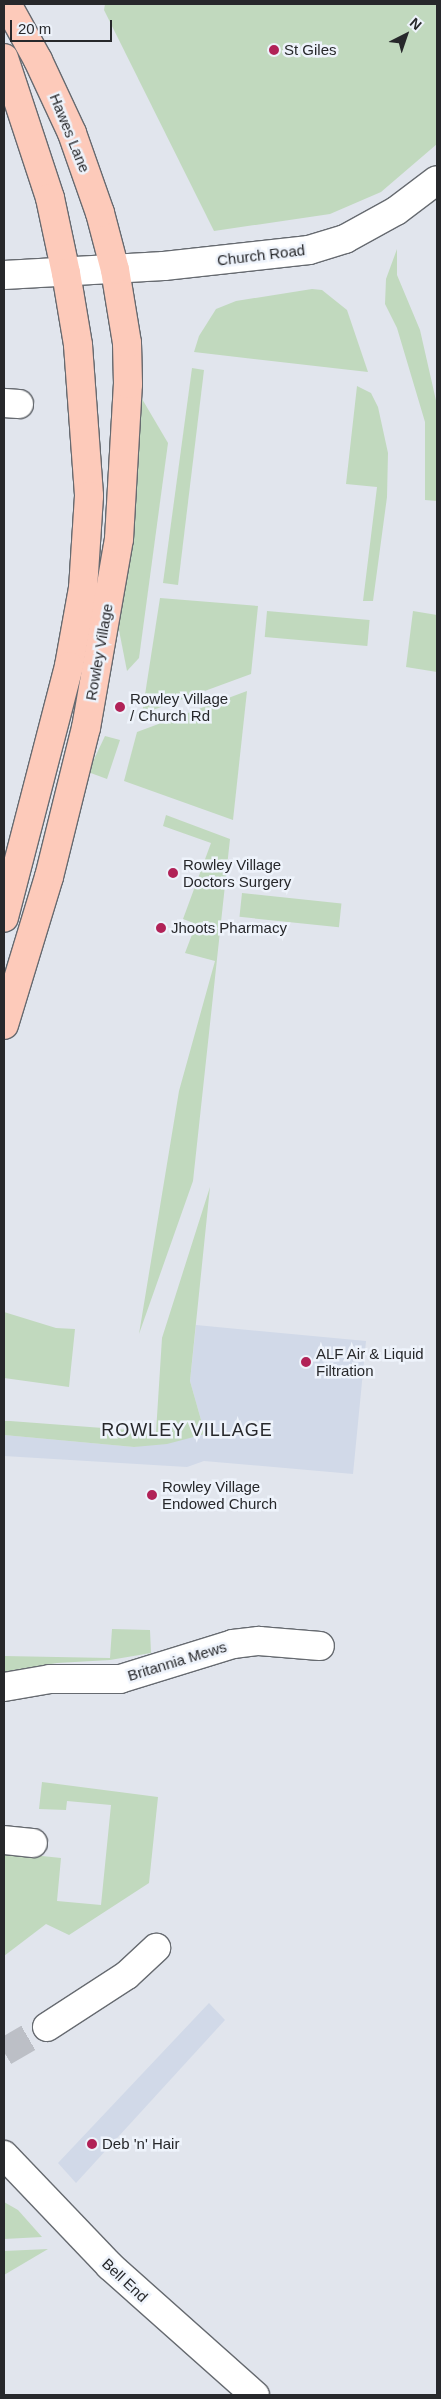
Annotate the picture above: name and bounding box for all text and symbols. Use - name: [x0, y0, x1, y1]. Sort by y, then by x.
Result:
- scale bar: [12, 10, 115, 42]
- north arrow: [381, 10, 431, 60]
- text: N: [407, 14, 425, 33]
- text: 20 m: [18, 20, 51, 37]
- place label: St Giles: [284, 41, 337, 59]
- marker: St Giles: [268, 44, 280, 56]
- street label: Hawes Lane: [46, 91, 94, 175]
- street label: Church Road: [216, 241, 306, 269]
- street label: Rowley Village: [82, 602, 116, 702]
- place label: Rowley Village / Church Rd: [130, 689, 228, 724]
- marker: Rowley Village / Church Rd: [114, 701, 126, 713]
- place label: Rowley Village Doctors Surgery: [183, 855, 291, 890]
- marker: Rowley Village Doctors Surgery: [167, 867, 179, 879]
- place label: Jhoots Pharmacy: [171, 919, 287, 937]
- marker: Jhoots Pharmacy: [155, 922, 167, 934]
- place label: ALF Air & Liquid Filtration: [316, 1344, 424, 1379]
- marker: ALF Air & Liquid Filtration: [300, 1356, 312, 1368]
- district label: ROWLEY VILLAGE: [99, 1419, 275, 1441]
- place label: Rowley Village Endowed Church: [162, 1477, 277, 1512]
- marker: Rowley Village Endowed Church: [146, 1489, 158, 1501]
- street label: Britannia Mews: [125, 1637, 229, 1685]
- place label: Deb 'n' Hair: [102, 2135, 179, 2153]
- marker: Deb 'n' Hair: [86, 2138, 98, 2150]
- street label: Bell End: [98, 2254, 152, 2306]

